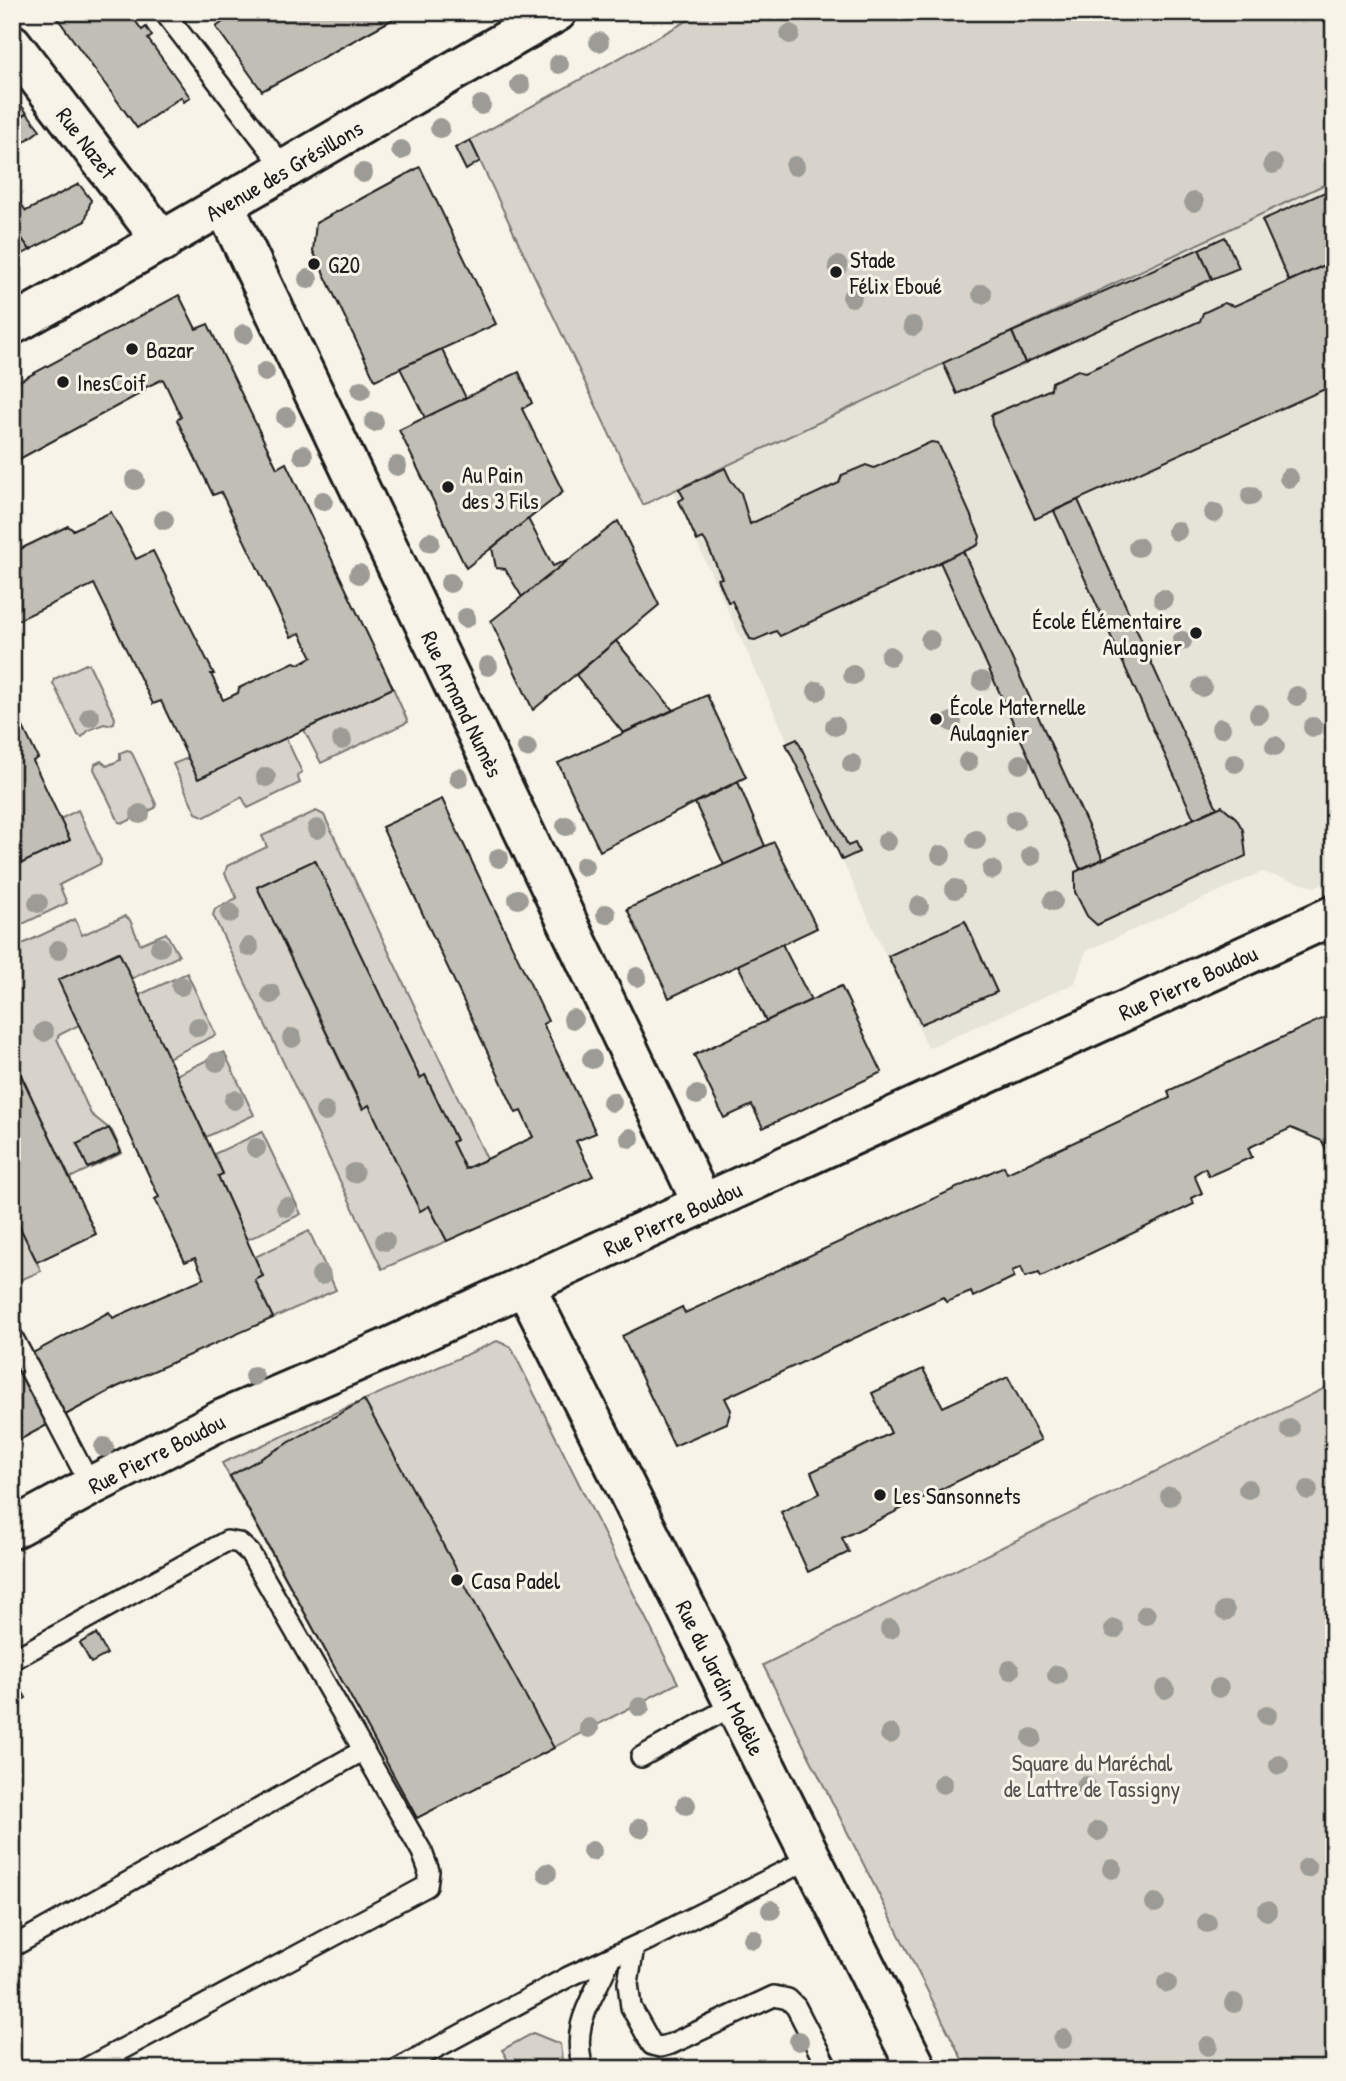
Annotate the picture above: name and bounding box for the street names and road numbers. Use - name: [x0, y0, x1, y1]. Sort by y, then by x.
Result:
- street label: Rue Nazet: [50, 100, 125, 186]
- street label: Avenue des Grésillons: [199, 112, 368, 228]
- street label: Rue Armand Numès: [415, 625, 511, 782]
- street label: Rue Pierre Boudou: [1113, 937, 1262, 1027]
- street label: Rue Pierre Boudou: [598, 1173, 746, 1263]
- street label: Rue Pierre Boudou: [83, 1405, 230, 1501]
- street label: Rue du Jardin Modèle: [669, 1595, 773, 1761]

